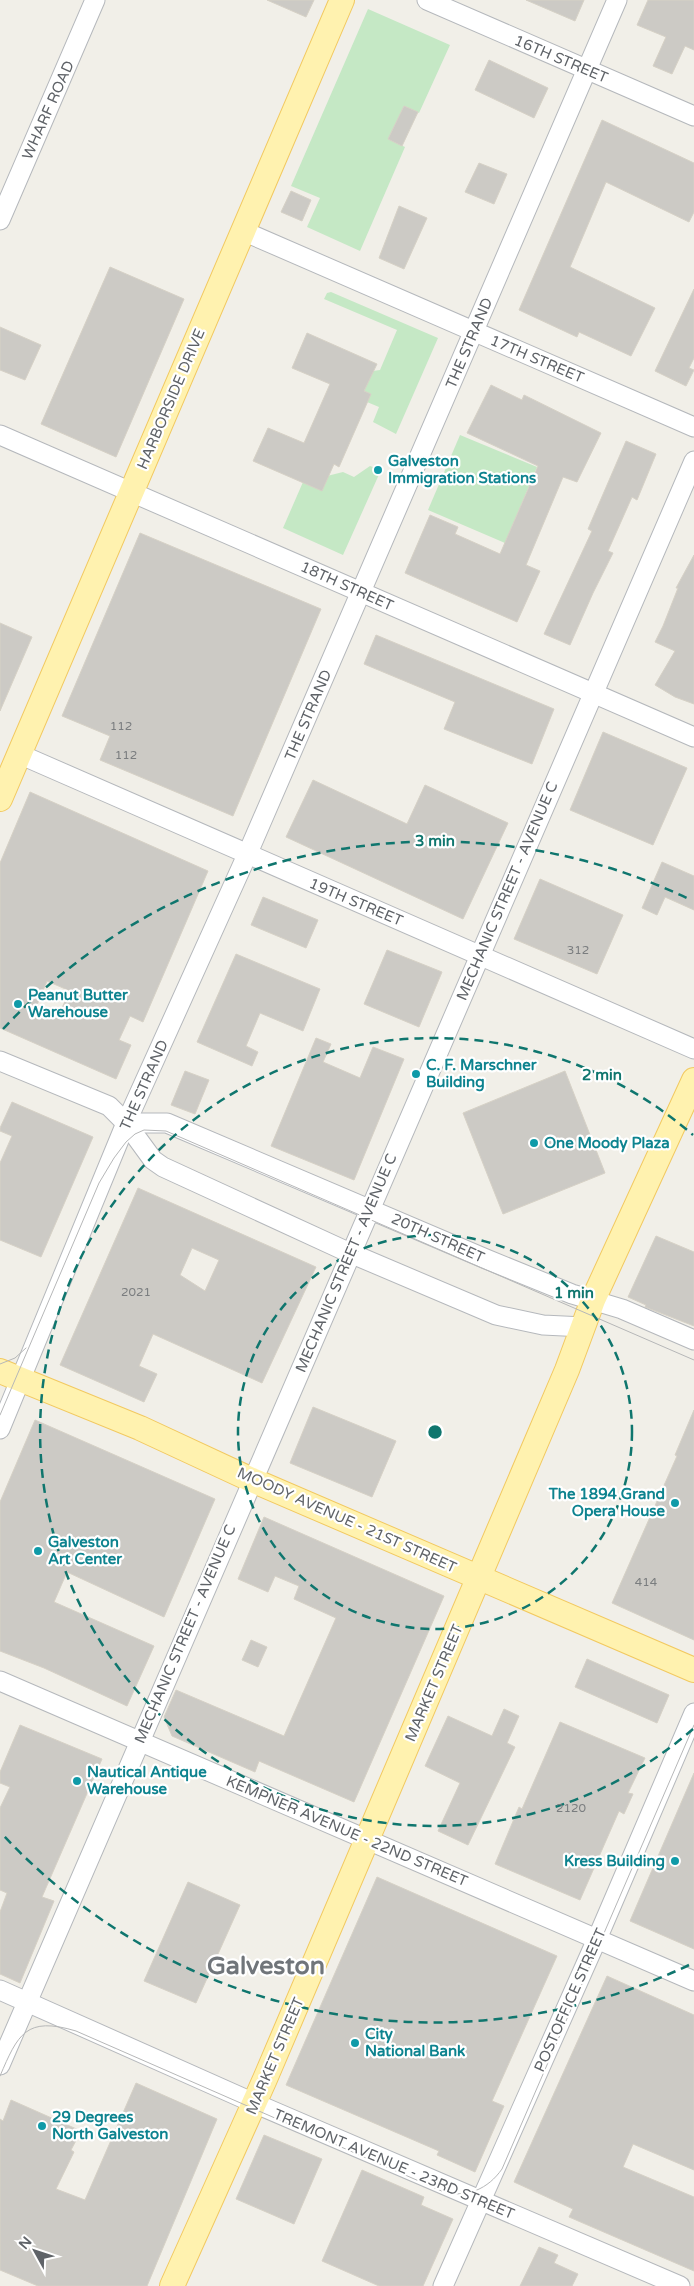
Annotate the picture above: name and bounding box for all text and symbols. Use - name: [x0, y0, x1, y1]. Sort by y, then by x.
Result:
- street label: 16TH STREET: [511, 31, 611, 87]
- street label: WHARF ROAD: [18, 58, 78, 162]
- street label: THE STRAND: [442, 295, 496, 391]
- street label: HARBORSIDE DRIVE: [133, 326, 209, 472]
- street label: 17TH STREET: [487, 331, 587, 387]
- place label: Galveston Immigration Stations: [388, 452, 536, 488]
- marker: Galveston Immigration Stations: [372, 464, 384, 476]
- street label: 18TH STREET: [298, 557, 396, 615]
- street label: THE STRAND: [281, 667, 335, 763]
- house number: 112: [110, 719, 132, 733]
- house number: 112: [115, 748, 137, 762]
- street label: MECHANIC STREET - AVENUE C: [453, 779, 561, 1003]
- text: 3 min: [415, 832, 455, 850]
- street label: 19TH STREET: [306, 874, 406, 930]
- house number: 312: [567, 943, 589, 957]
- place label: Peanut Butter Warehouse: [28, 986, 128, 1021]
- marker: Peanut Butter Warehouse: [12, 998, 24, 1010]
- street label: THE STRAND: [116, 1037, 172, 1133]
- place label: C. F. Marschner Building: [426, 1056, 537, 1092]
- text: 2 min: [582, 1066, 622, 1084]
- marker: C. F. Marschner Building: [410, 1068, 422, 1080]
- place label: One Moody Plaza: [544, 1134, 670, 1153]
- marker: One Moody Plaza: [528, 1137, 540, 1149]
- street label: MECHANIC STREET - AVENUE C: [292, 1151, 400, 1375]
- street label: 20TH STREET: [389, 1209, 487, 1267]
- text: 1 min: [554, 1284, 594, 1302]
- house number: 2021: [121, 1285, 151, 1299]
- centre of rings: [426, 1423, 444, 1441]
- street label: MOODY AVENUE - 21ST STREET: [235, 1463, 459, 1577]
- place label: The 1894 Grand Opera House: [548, 1485, 666, 1521]
- marker: The 1894 Grand Opera House: [669, 1497, 681, 1509]
- street label: MECHANIC STREET - AVENUE C: [131, 1522, 239, 1746]
- place label: Galveston Art Center: [48, 1533, 122, 1568]
- marker: Galveston Art Center: [32, 1545, 44, 1557]
- house number: 414: [635, 1575, 658, 1589]
- street label: MARKET STREET: [401, 1622, 467, 1744]
- place label: Nautical Antique Warehouse: [87, 1763, 207, 1798]
- street label: KEMPNER AVENUE - 22ND STREET: [224, 1772, 470, 1890]
- marker: Nautical Antique Warehouse: [71, 1775, 83, 1787]
- house number: 2120: [556, 1801, 587, 1815]
- place label: Kress Building: [564, 1852, 665, 1871]
- marker: Kress Building: [669, 1855, 681, 1867]
- street label: POSTOFFICE STREET: [530, 1925, 610, 2075]
- district label: Galveston: [207, 1951, 325, 1981]
- street label: MARKET STREET: [242, 1995, 308, 2117]
- place label: City National Bank: [365, 2025, 465, 2060]
- marker: City National Bank: [349, 2037, 361, 2049]
- street label: TREMONT AVENUE - 23RD STREET: [271, 2105, 517, 2223]
- place label: 29 Degrees North Galveston: [52, 2108, 168, 2143]
- marker: 29 Degrees North Galveston: [36, 2120, 48, 2132]
- north arrow: [10, 2226, 60, 2276]
- text: N: [15, 2233, 36, 2253]

